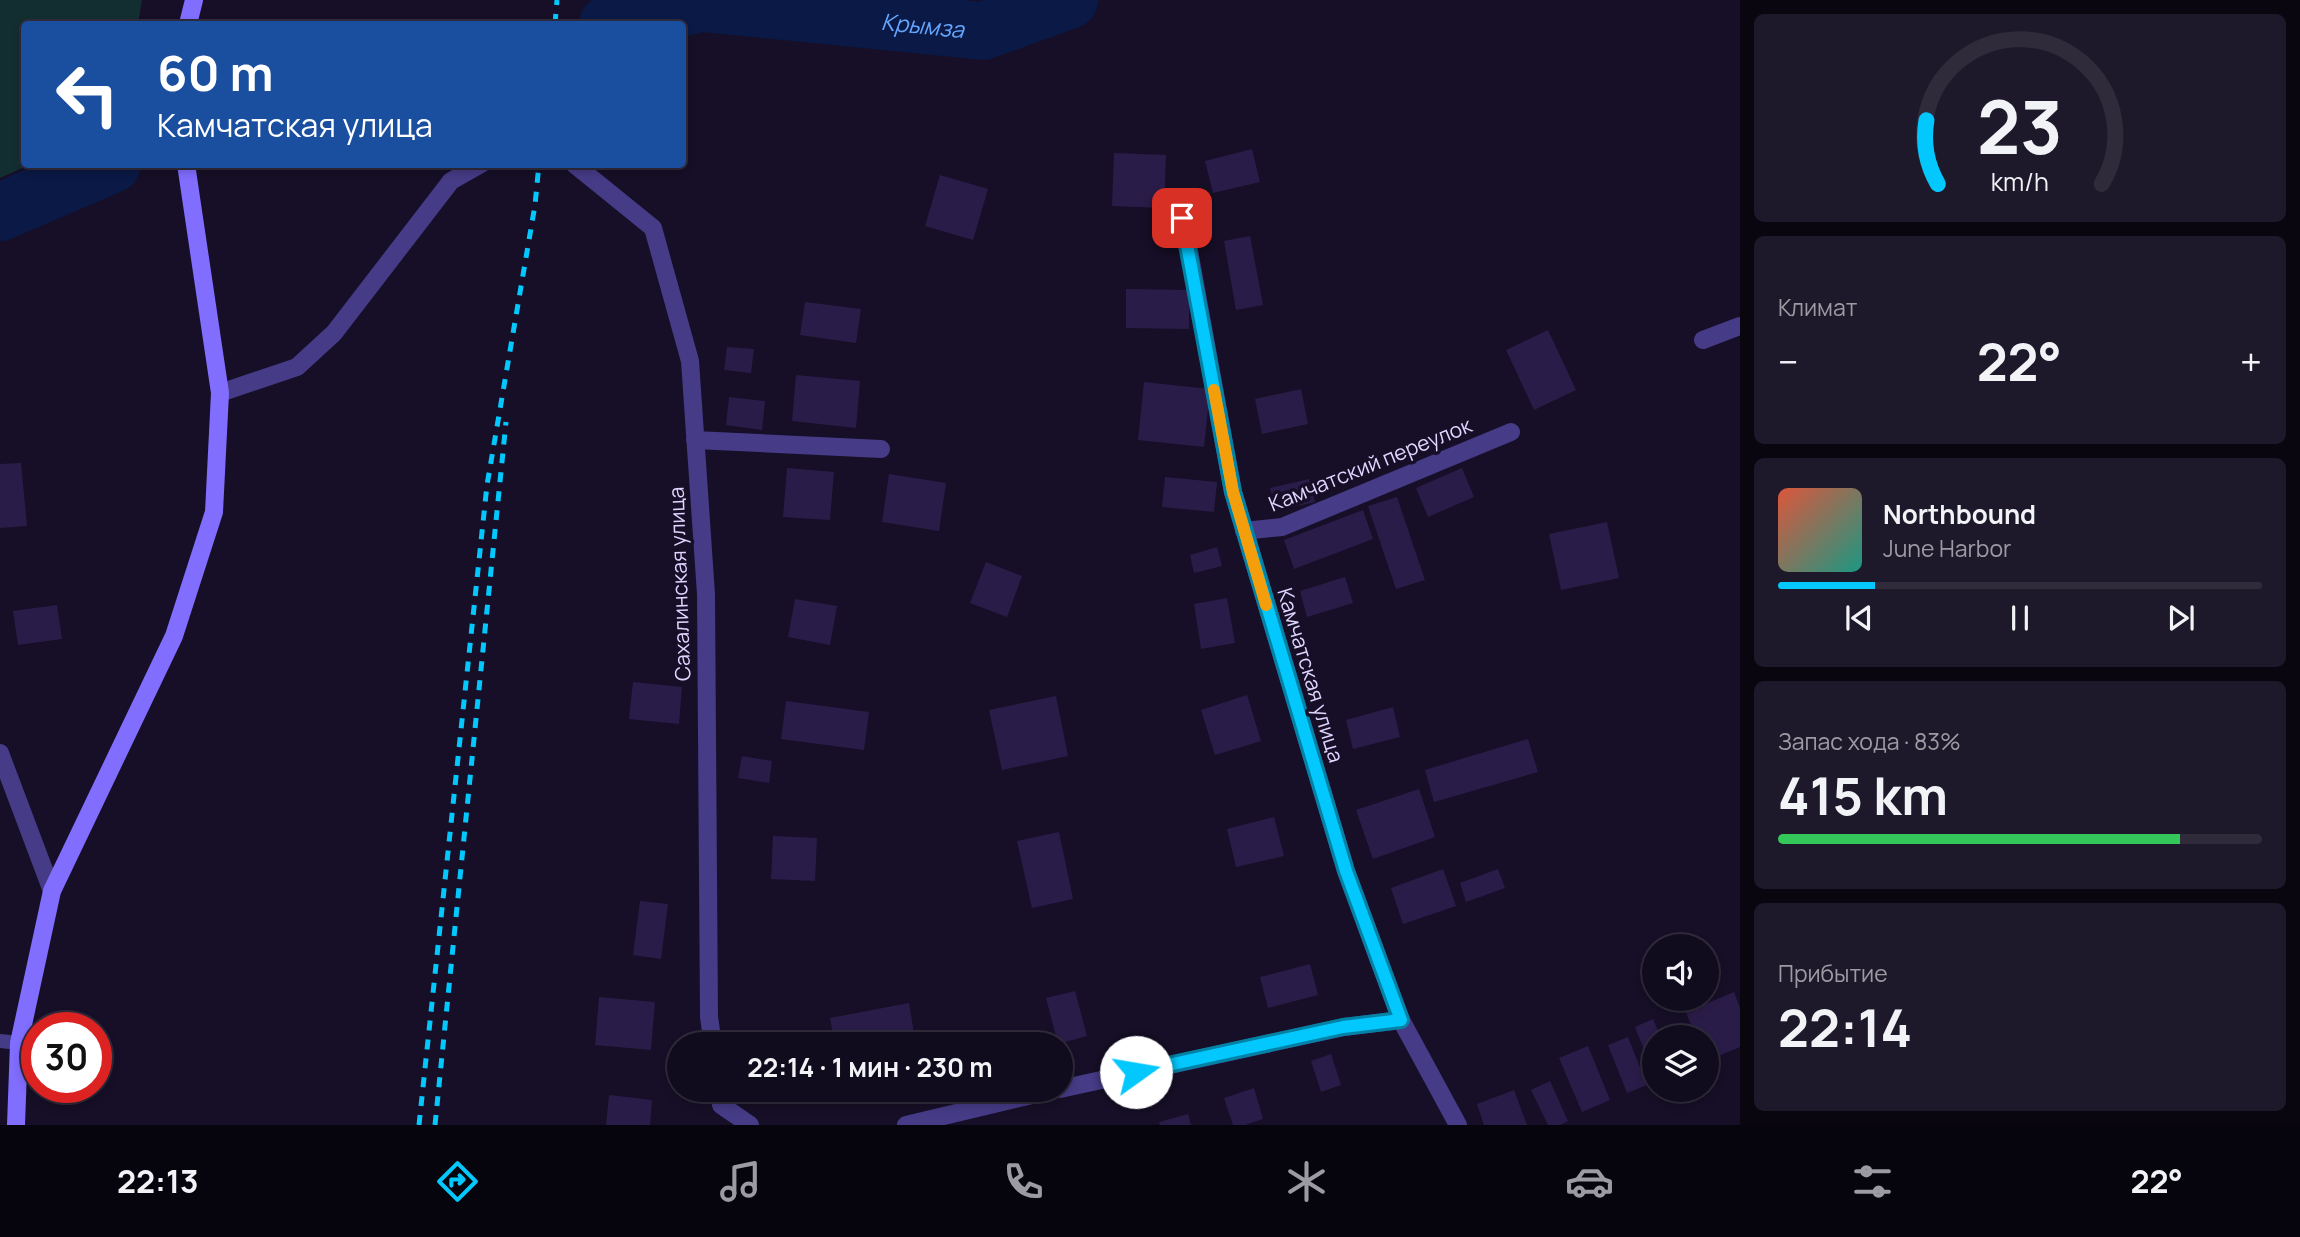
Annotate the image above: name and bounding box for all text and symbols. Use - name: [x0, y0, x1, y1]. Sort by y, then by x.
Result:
- water label: Крымза: [880, 5, 967, 45]
- text: 60 m: [157, 39, 274, 106]
- icon: left: [42, 49, 133, 140]
- text: 23: [1977, 76, 2063, 176]
- text: Камчатская улица: [157, 103, 433, 147]
- text: km/h: [1991, 164, 2049, 199]
- pin: [1152, 188, 1212, 248]
- icon: arrive: [1163, 199, 1201, 237]
- text: Климат: [1778, 291, 1857, 323]
- text: 22°: [1977, 326, 2062, 397]
- text: −: [1778, 335, 1799, 387]
- text: +: [2240, 335, 2262, 387]
- street label: Камчатский переулок: [1264, 410, 1476, 518]
- street label: Сахалинская улица: [662, 486, 696, 682]
- text: Northbound: [1883, 496, 2036, 532]
- text: June Harbor: [1883, 532, 2011, 564]
- street label: Камчатская улица: [1271, 584, 1351, 766]
- icon: previous: [1840, 599, 1878, 637]
- icon: pause: [2001, 599, 2039, 637]
- icon: next: [2162, 599, 2200, 637]
- text: Запас хода · 83%: [1778, 725, 1961, 757]
- text: 415 km: [1778, 760, 1948, 831]
- map controls: [1642, 934, 1719, 1102]
- button: sound: [1642, 934, 1719, 1011]
- text: Прибытие: [1778, 957, 1888, 989]
- text: 22:14: [1778, 992, 1912, 1063]
- speed limit sign: 30: [21, 1012, 112, 1103]
- button: layers: [1642, 1025, 1719, 1102]
- position arrow: [1099, 1035, 1173, 1109]
- text: 22:14 · 1 мин · 230 m: [747, 1049, 993, 1085]
- icon: directions: [433, 1157, 482, 1206]
- icon: music: [716, 1157, 765, 1206]
- icon: phone: [999, 1157, 1048, 1206]
- icon: climate: [1282, 1157, 1331, 1206]
- icon: car: [1565, 1157, 1614, 1206]
- icon: filters: [1848, 1157, 1897, 1206]
- text: 22:13: [117, 1159, 199, 1203]
- text: 22°: [2130, 1159, 2183, 1203]

